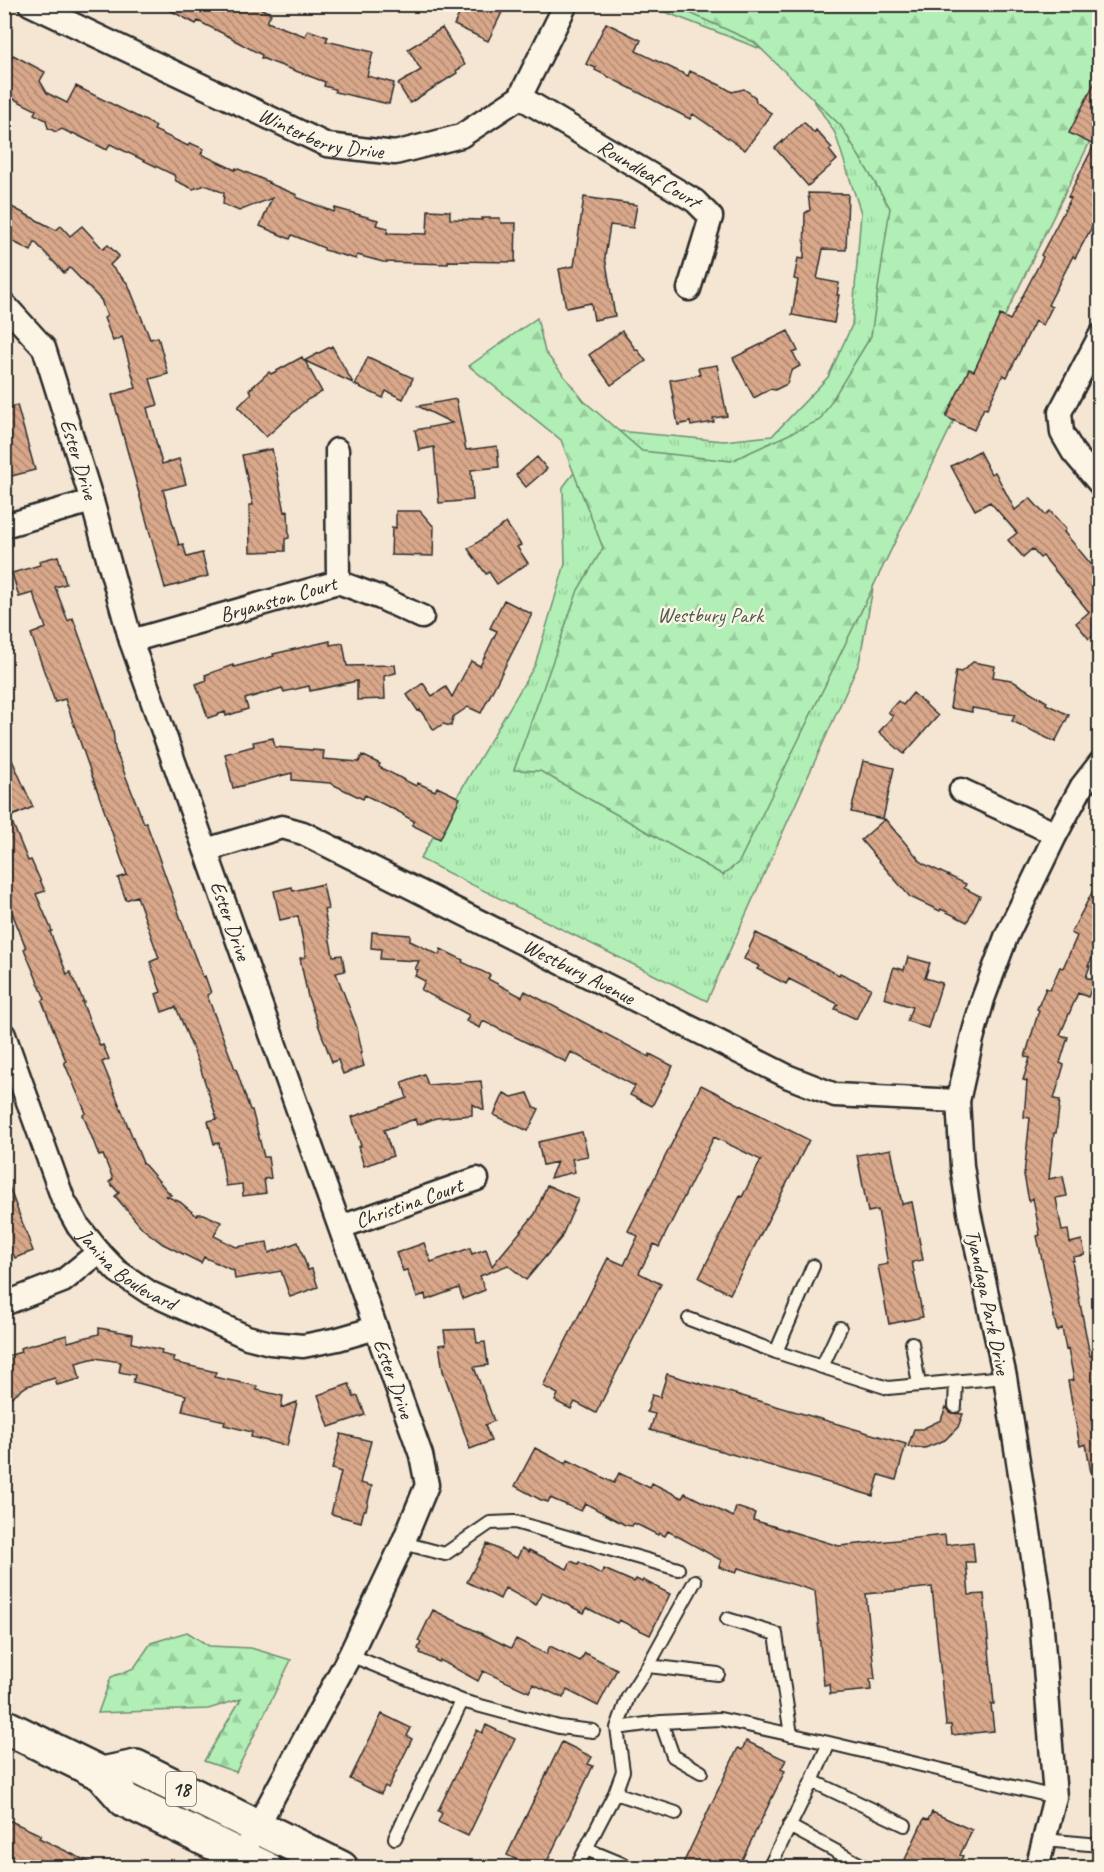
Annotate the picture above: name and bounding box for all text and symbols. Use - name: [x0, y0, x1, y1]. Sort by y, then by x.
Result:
- street label: Winterberry Drive: [254, 101, 386, 165]
- street label: Roundleaf Court: [593, 133, 709, 215]
- street label: Ester Drive: [54, 416, 104, 503]
- street label: Bryanston Court: [217, 570, 341, 628]
- park label: Westbury Park: [657, 602, 765, 628]
- street label: Ester Drive: [205, 877, 257, 965]
- street label: Westbury Avenue: [519, 933, 640, 1011]
- street label: Christina Court: [352, 1171, 468, 1234]
- street label: Janina Boulevard: [71, 1222, 183, 1317]
- street label: Tyandaga Park Drive: [960, 1227, 1016, 1378]
- street label: Ester Drive: [368, 1335, 420, 1423]
- road number: 18: [166, 1772, 196, 1806]

